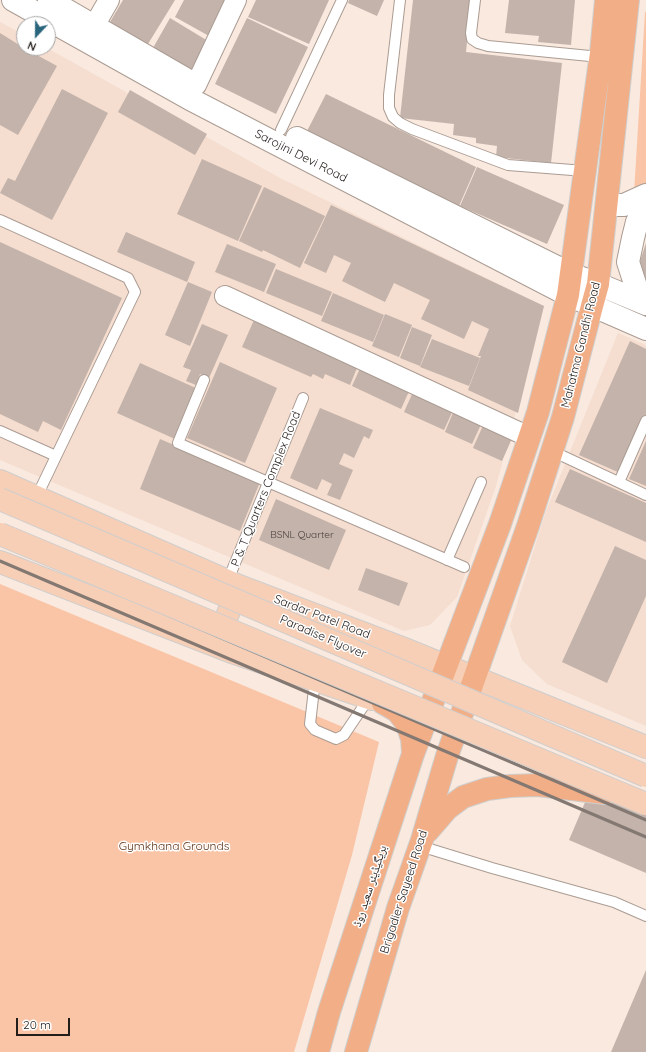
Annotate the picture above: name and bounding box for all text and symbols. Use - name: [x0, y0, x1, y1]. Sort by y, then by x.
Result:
- north arrow: [16, 16, 56, 56]
- text: N: [26, 38, 38, 54]
- street label: Sarojini Devi Road: [252, 127, 350, 185]
- street label: Mahatma Gandhi Road: [558, 281, 604, 409]
- street label: P & T Quarters Complex Road: [228, 409, 304, 569]
- house number: BSNL Quarter: [270, 529, 334, 541]
- street label: Sardar Patel Road: [272, 592, 372, 642]
- street label: Paradise Flyover: [278, 612, 368, 662]
- street label: Brigadier Sayeed Road: [377, 828, 431, 956]
- park label: Gymkhana Grounds: [119, 839, 229, 853]
- street label: بریگیڈیئر سعید روڈ: [350, 843, 390, 929]
- scale bar: [18, 1010, 72, 1036]
- text: 20 m: [23, 1017, 51, 1032]

